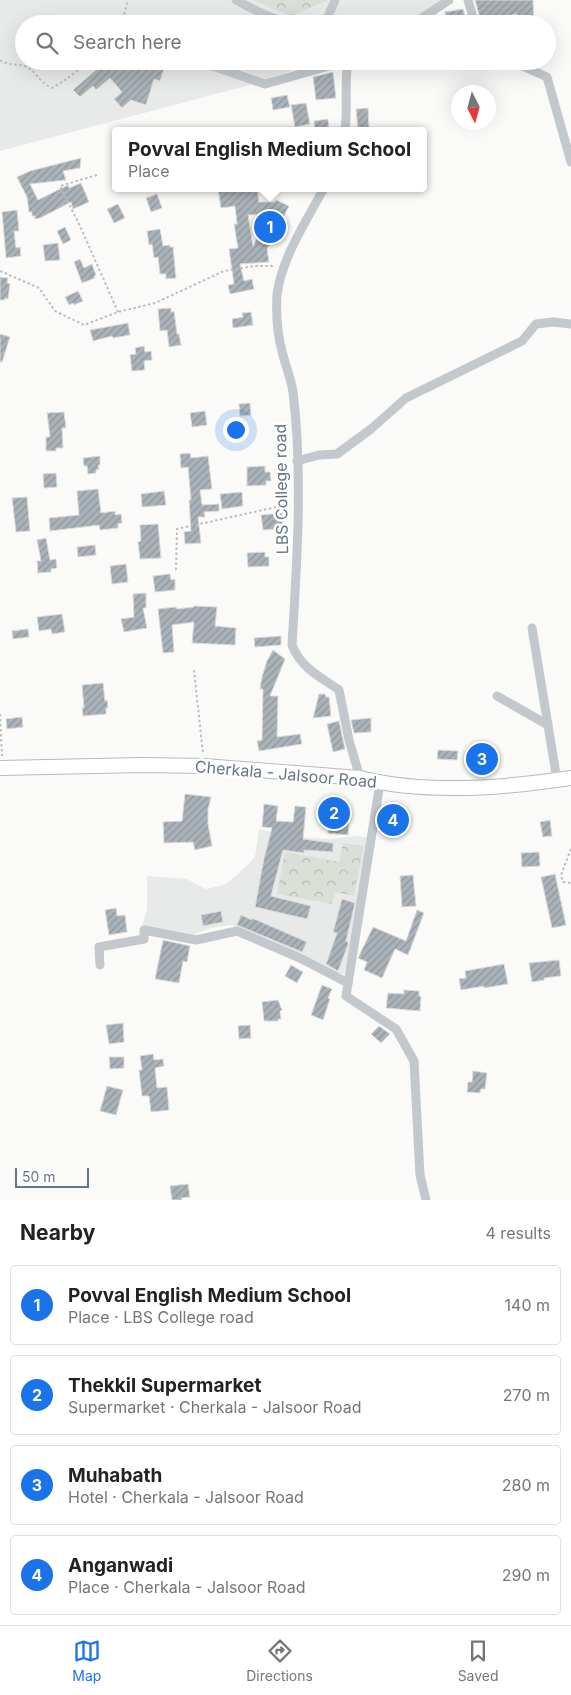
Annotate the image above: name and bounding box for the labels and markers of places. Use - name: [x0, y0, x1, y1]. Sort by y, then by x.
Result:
- pin: 1: [254, 208, 286, 246]
- pin: 3: [466, 740, 498, 778]
- pin: 2: [318, 794, 350, 832]
- pin: 4: [377, 801, 409, 839]

